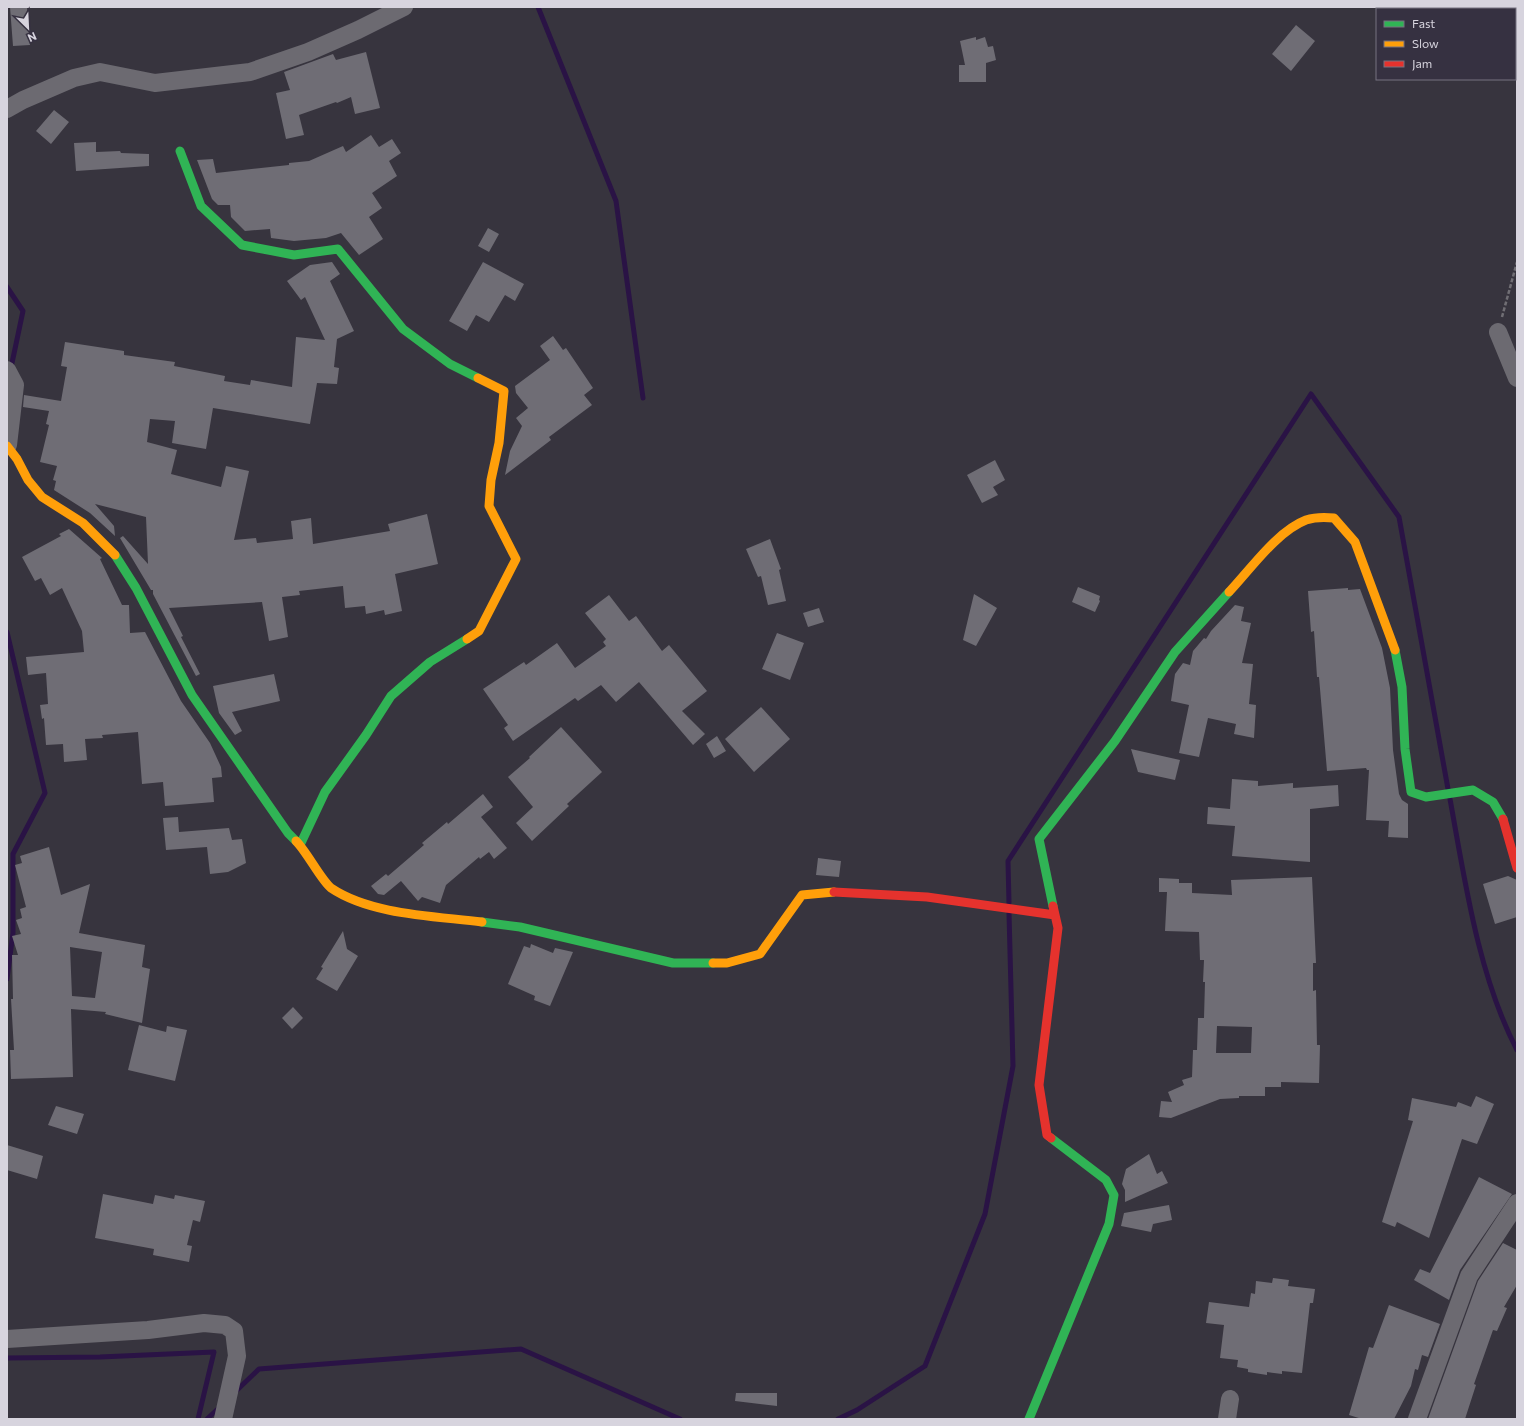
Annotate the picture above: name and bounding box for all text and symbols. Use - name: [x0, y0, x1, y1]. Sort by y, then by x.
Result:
- north arrow: [8, 8, 48, 48]
- legend: [1376, 8, 1516, 80]
- text: Fast: [1412, 16, 1435, 30]
- text: N: [26, 30, 39, 45]
- text: Slow: [1412, 36, 1439, 50]
- text: Jam: [1412, 56, 1432, 71]

